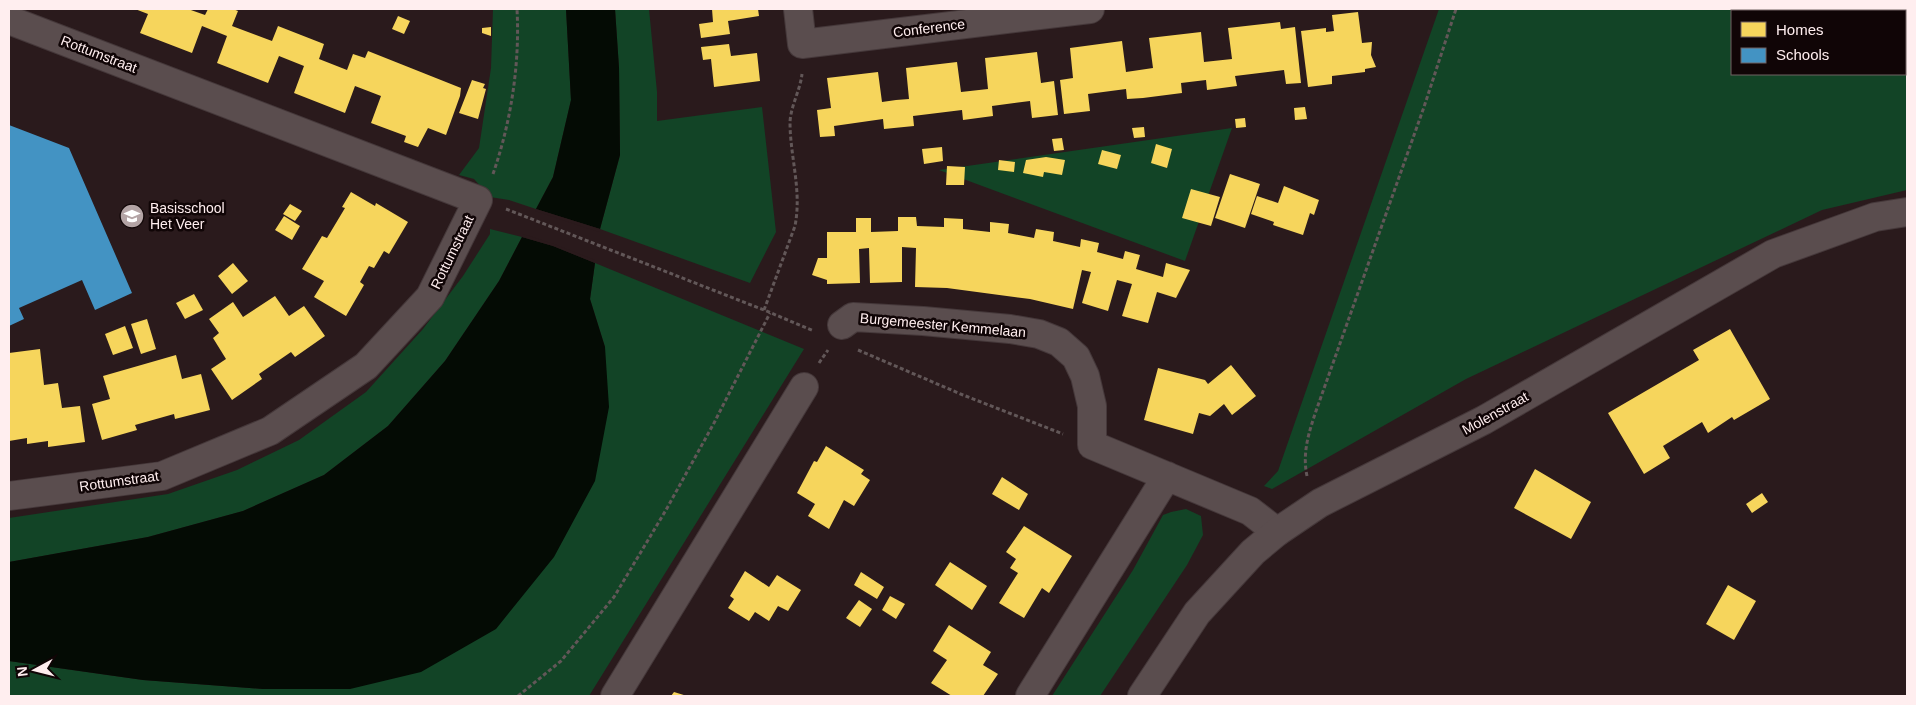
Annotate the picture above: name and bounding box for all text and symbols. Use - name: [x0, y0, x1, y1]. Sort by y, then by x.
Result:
- legend: [1731, 10, 1906, 75]
- street label: Conference: [892, 16, 966, 40]
- text: Homes: [1776, 21, 1824, 38]
- street label: Rottumstraat: [59, 32, 139, 76]
- text: Schools: [1776, 46, 1829, 63]
- place label: Basisschool Het Veer: [150, 200, 225, 232]
- school or university icon: Basisschool Het Veer: [119, 203, 145, 229]
- street label: Rottumstraat: [427, 212, 477, 292]
- street label: Burgemeester Kemmelaan: [859, 310, 1027, 340]
- street label: Molenstraat: [1459, 388, 1531, 438]
- street label: Rottumstraat: [78, 467, 160, 494]
- north arrow: [10, 645, 60, 695]
- text: N: [14, 666, 31, 678]

